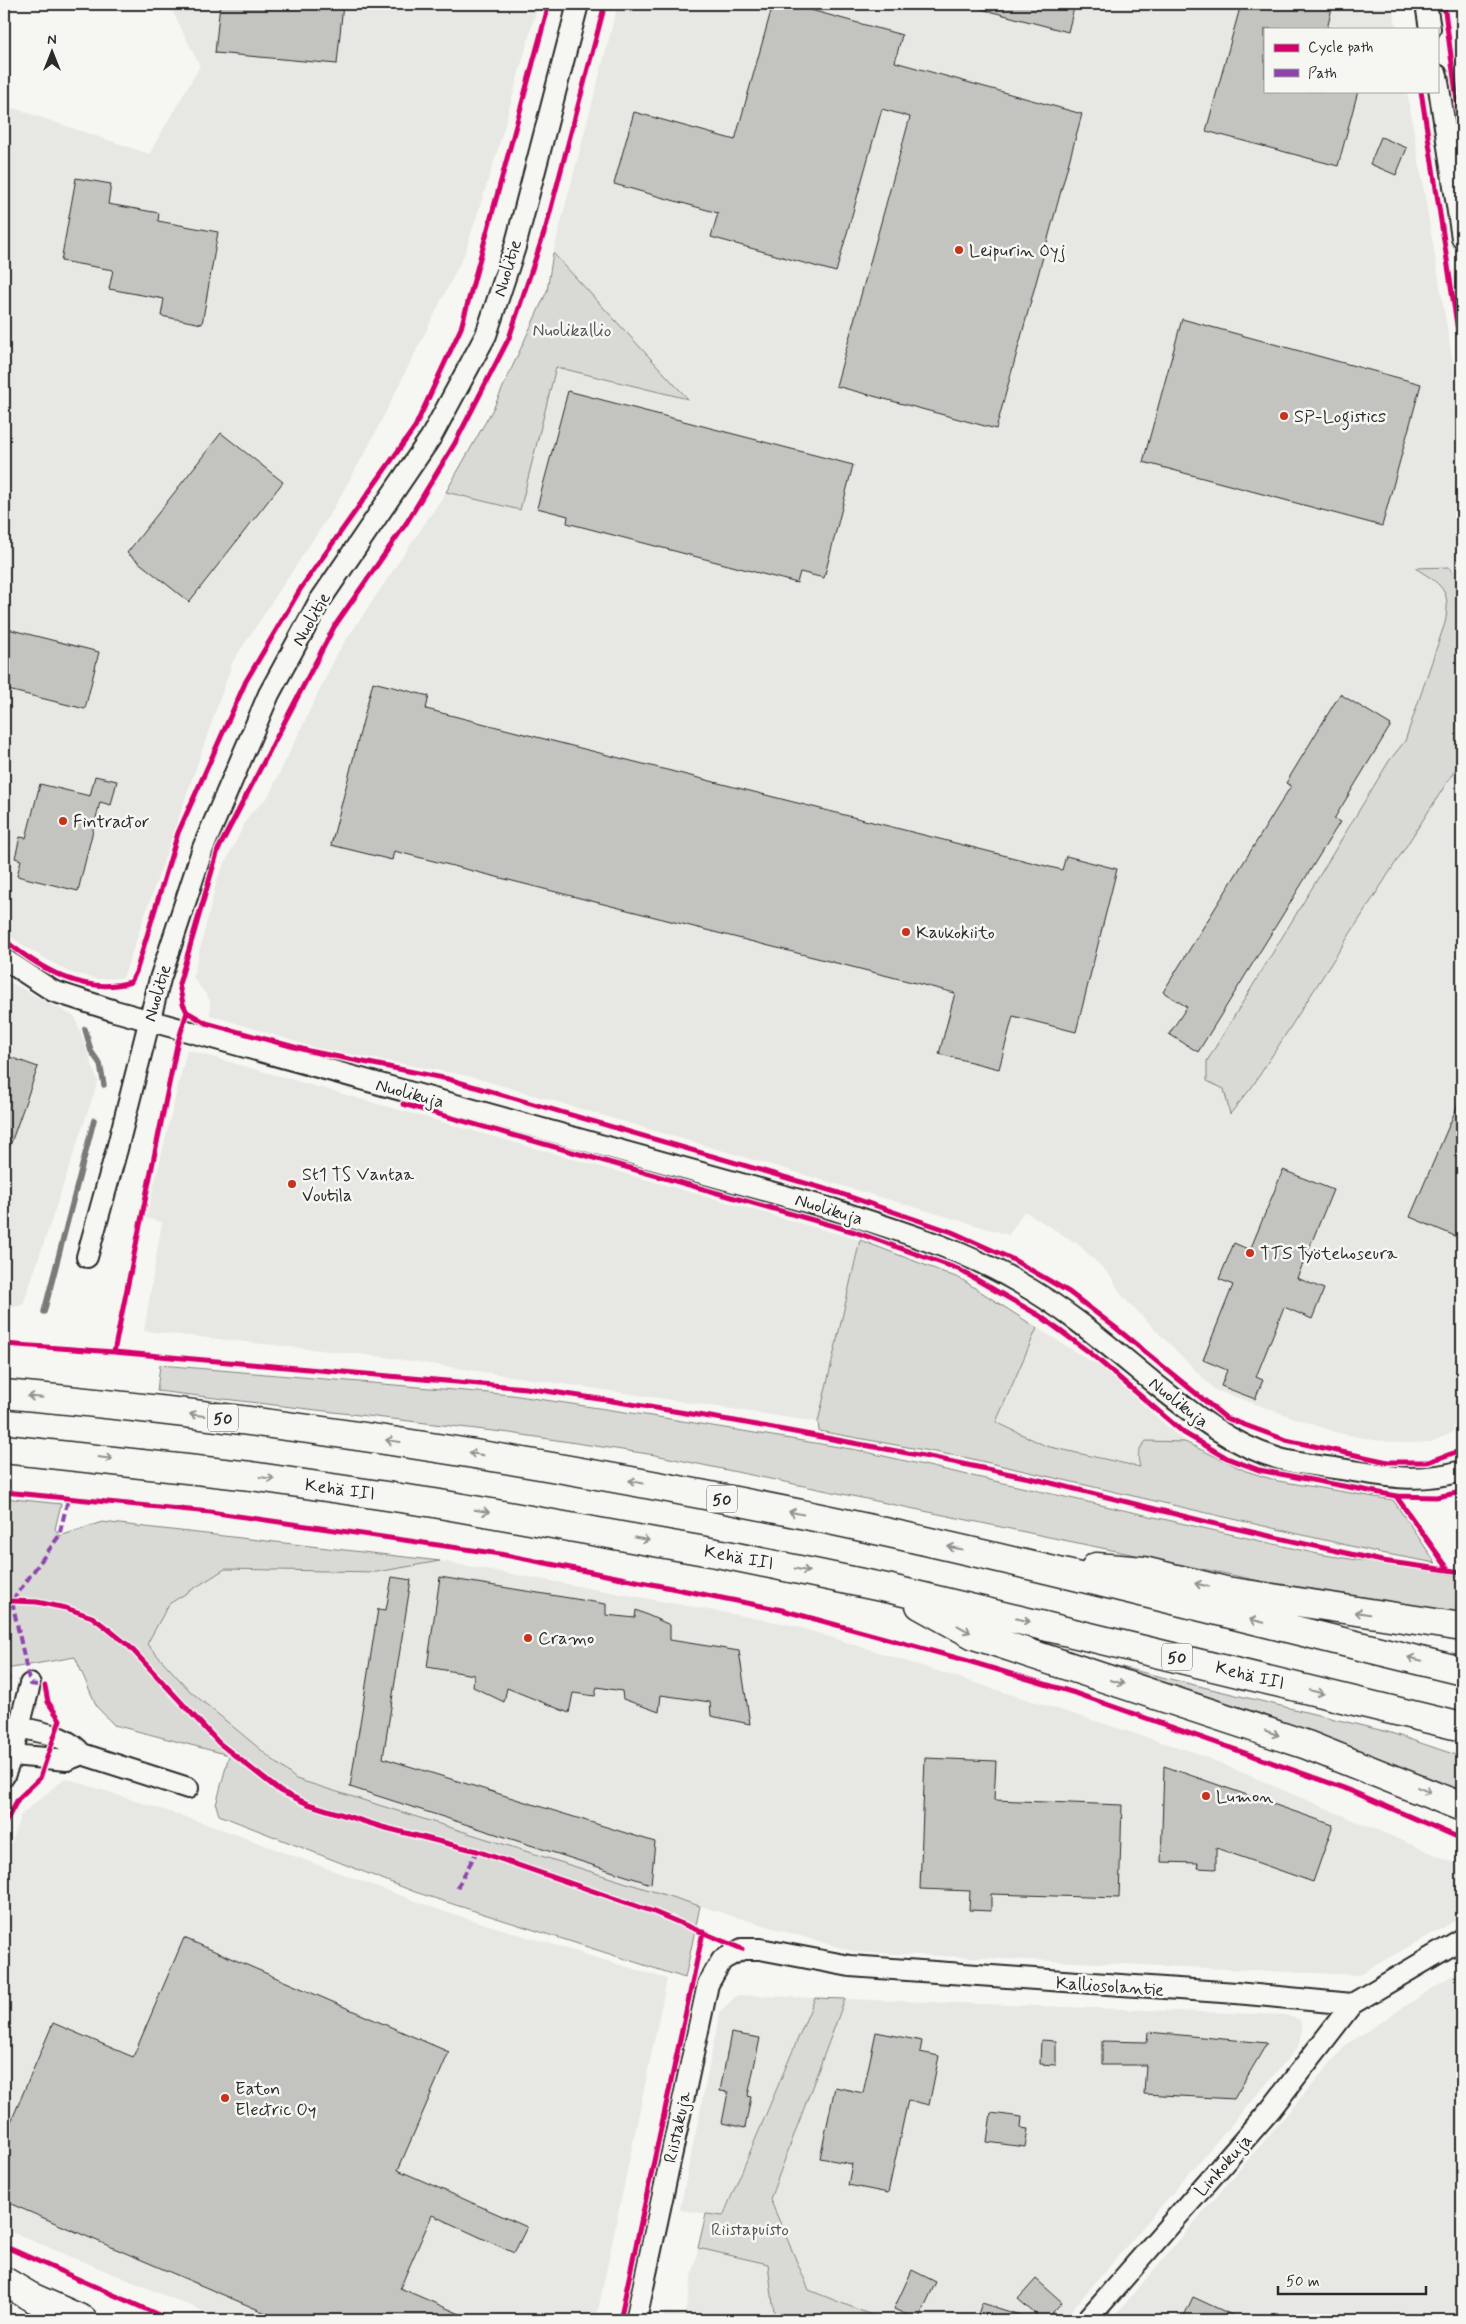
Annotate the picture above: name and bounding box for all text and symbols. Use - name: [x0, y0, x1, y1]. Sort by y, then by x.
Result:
- north arrow: [28, 28, 78, 78]
- legend: [1264, 28, 1438, 92]
- text: N: [47, 31, 57, 49]
- text: Cycle path: [1308, 38, 1373, 58]
- text: Path: [1308, 64, 1337, 84]
- street label: Nuolitie: [488, 237, 528, 300]
- place label: Leipurin Oyj: [969, 239, 1066, 263]
- marker: Leipurin Oyj: [953, 244, 965, 256]
- park label: Nuolikallio: [532, 319, 612, 343]
- place label: SP-Logistics: [1294, 405, 1386, 431]
- marker: SP-Logistics: [1278, 410, 1290, 422]
- street label: Nuolitie: [287, 588, 337, 651]
- place label: Fintractor: [73, 810, 150, 834]
- marker: Fintractor: [57, 815, 69, 827]
- place label: Kaukokiito: [916, 921, 995, 945]
- marker: Kaukokiito: [900, 926, 912, 938]
- street label: Nuolitie: [138, 962, 178, 1025]
- street label: Nuolikuja: [373, 1073, 447, 1115]
- place label: St1 TS Vantaa Voutila: [302, 1163, 414, 1208]
- marker: St1 TS Vantaa Voutila: [286, 1178, 298, 1190]
- street label: Nuolikuja: [792, 1188, 866, 1232]
- place label: TTS Työtehoseura: [1260, 1242, 1397, 1266]
- marker: TTS Työtehoseura: [1244, 1247, 1256, 1259]
- street label: Nuolikuja: [1144, 1372, 1213, 1434]
- one-way arrow: [28, 1392, 44, 1402]
- road number: 50: [208, 1405, 238, 1432]
- one-way arrow: [189, 1410, 205, 1420]
- one-way arrow: [385, 1436, 401, 1446]
- one-way arrow: [469, 1448, 485, 1458]
- one-way arrow: [97, 1453, 113, 1463]
- one-way arrow: [258, 1473, 274, 1483]
- street label: Kehä III: [303, 1473, 376, 1507]
- one-way arrow: [629, 1477, 645, 1487]
- road number: 50: [707, 1486, 737, 1512]
- one-way arrow: [474, 1506, 490, 1516]
- one-way arrow: [788, 1508, 804, 1518]
- one-way arrow: [634, 1534, 650, 1544]
- street label: Kehä III: [702, 1539, 776, 1576]
- one-way arrow: [947, 1543, 963, 1552]
- one-way arrow: [793, 1566, 809, 1575]
- one-way arrow: [1194, 1580, 1210, 1589]
- one-way arrow: [1354, 1608, 1370, 1618]
- one-way arrow: [1015, 1616, 1031, 1625]
- one-way arrow: [1250, 1616, 1266, 1625]
- one-way arrow: [956, 1625, 970, 1635]
- place label: Cramo: [538, 1627, 594, 1651]
- marker: Cramo: [522, 1632, 534, 1644]
- road number: 50: [1162, 1644, 1192, 1670]
- one-way arrow: [1407, 1654, 1423, 1664]
- street label: Kehä III: [1213, 1656, 1287, 1696]
- one-way arrow: [1109, 1677, 1125, 1687]
- one-way arrow: [1309, 1688, 1325, 1697]
- one-way arrow: [1263, 1729, 1279, 1738]
- place label: Lumon: [1216, 1785, 1273, 1809]
- one-way arrow: [1416, 1786, 1431, 1795]
- marker: Lumon: [1200, 1790, 1212, 1802]
- street label: Kalliosolantie: [1055, 1971, 1165, 2003]
- place label: Eaton Electric Oy: [235, 2077, 316, 2122]
- street label: Riistakuja: [659, 2089, 697, 2165]
- marker: Eaton Electric Oy: [219, 2092, 231, 2104]
- street label: Linkokuja: [1190, 2129, 1258, 2202]
- park label: Riistapuisto: [711, 2218, 789, 2242]
- scale bar: [1278, 2264, 1426, 2296]
- text: 50 m: [1286, 2272, 1320, 2292]

